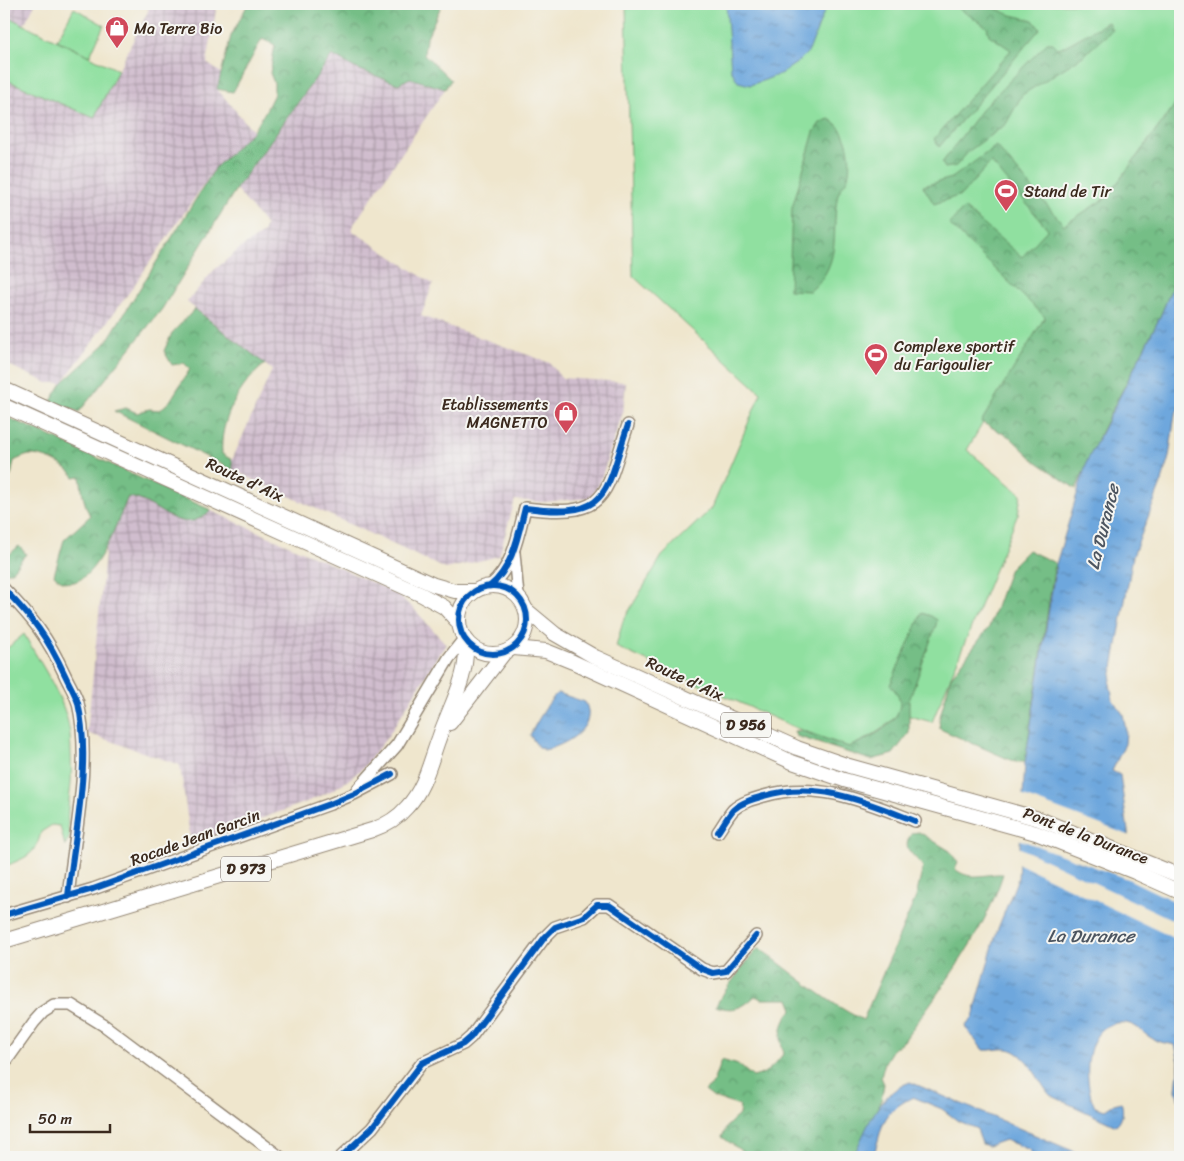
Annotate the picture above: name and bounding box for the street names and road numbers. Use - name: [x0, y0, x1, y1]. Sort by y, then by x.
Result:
- street label: Route d'Aix: [201, 449, 289, 510]
- street label: Route d'Aix: [641, 648, 729, 709]
- road number: D 956: [721, 712, 771, 738]
- street label: Pont de la Durance: [1019, 798, 1153, 873]
- street label: Rocade Jean Garcin: [126, 800, 265, 874]
- road number: D 973: [221, 856, 271, 882]

